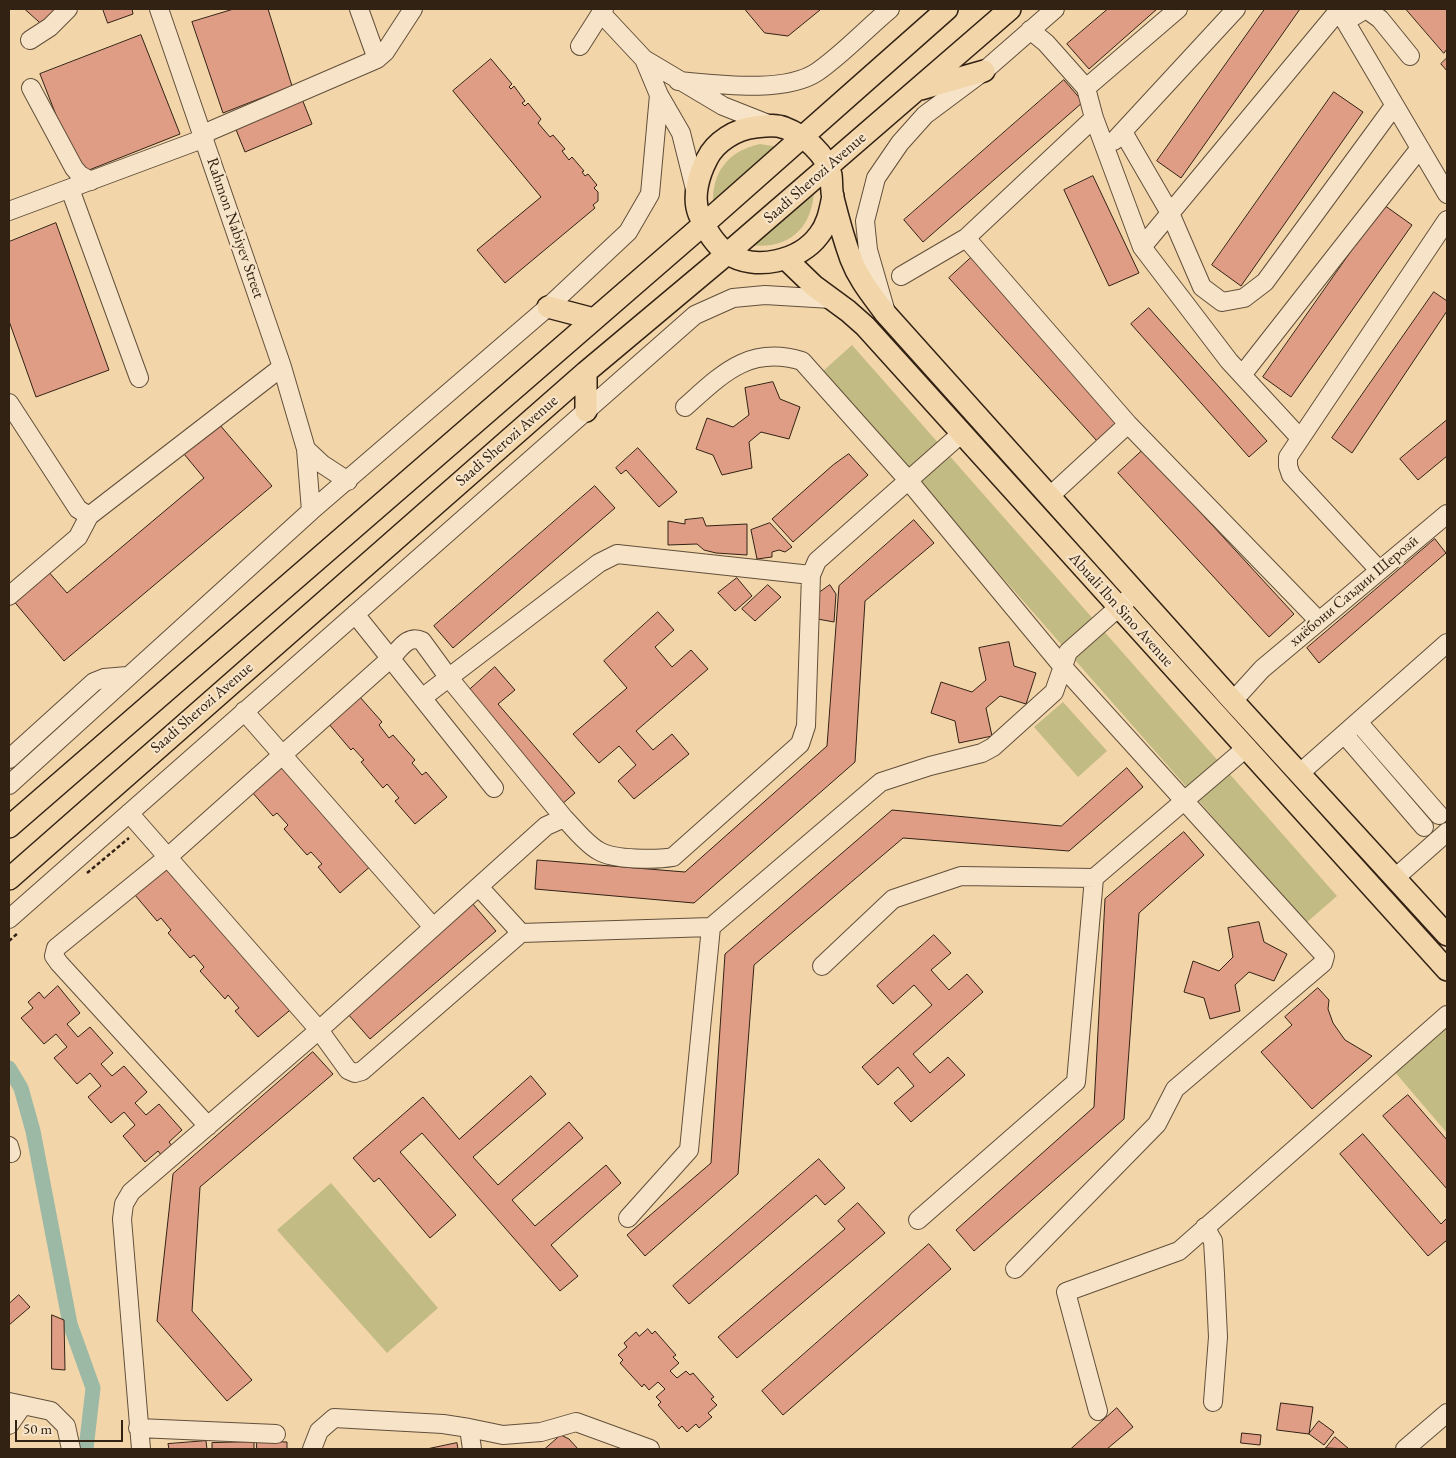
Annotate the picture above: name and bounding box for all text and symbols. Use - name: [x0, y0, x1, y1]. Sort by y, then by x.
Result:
- street label: Saadi Sherozi Avenue: [760, 128, 870, 228]
- street label: Rahmon Nabiyev Street: [202, 155, 268, 301]
- street label: Saadi Sherozi Avenue: [452, 391, 562, 491]
- street label: хиёбони Саъдии Шерозӣ: [1285, 531, 1423, 651]
- street label: Abuali Ibn Sino Avenue: [1065, 549, 1177, 671]
- street label: Saadi Sherozi Avenue: [147, 658, 257, 758]
- scale bar: [18, 1410, 125, 1442]
- text: 50 m: [23, 1419, 52, 1438]

